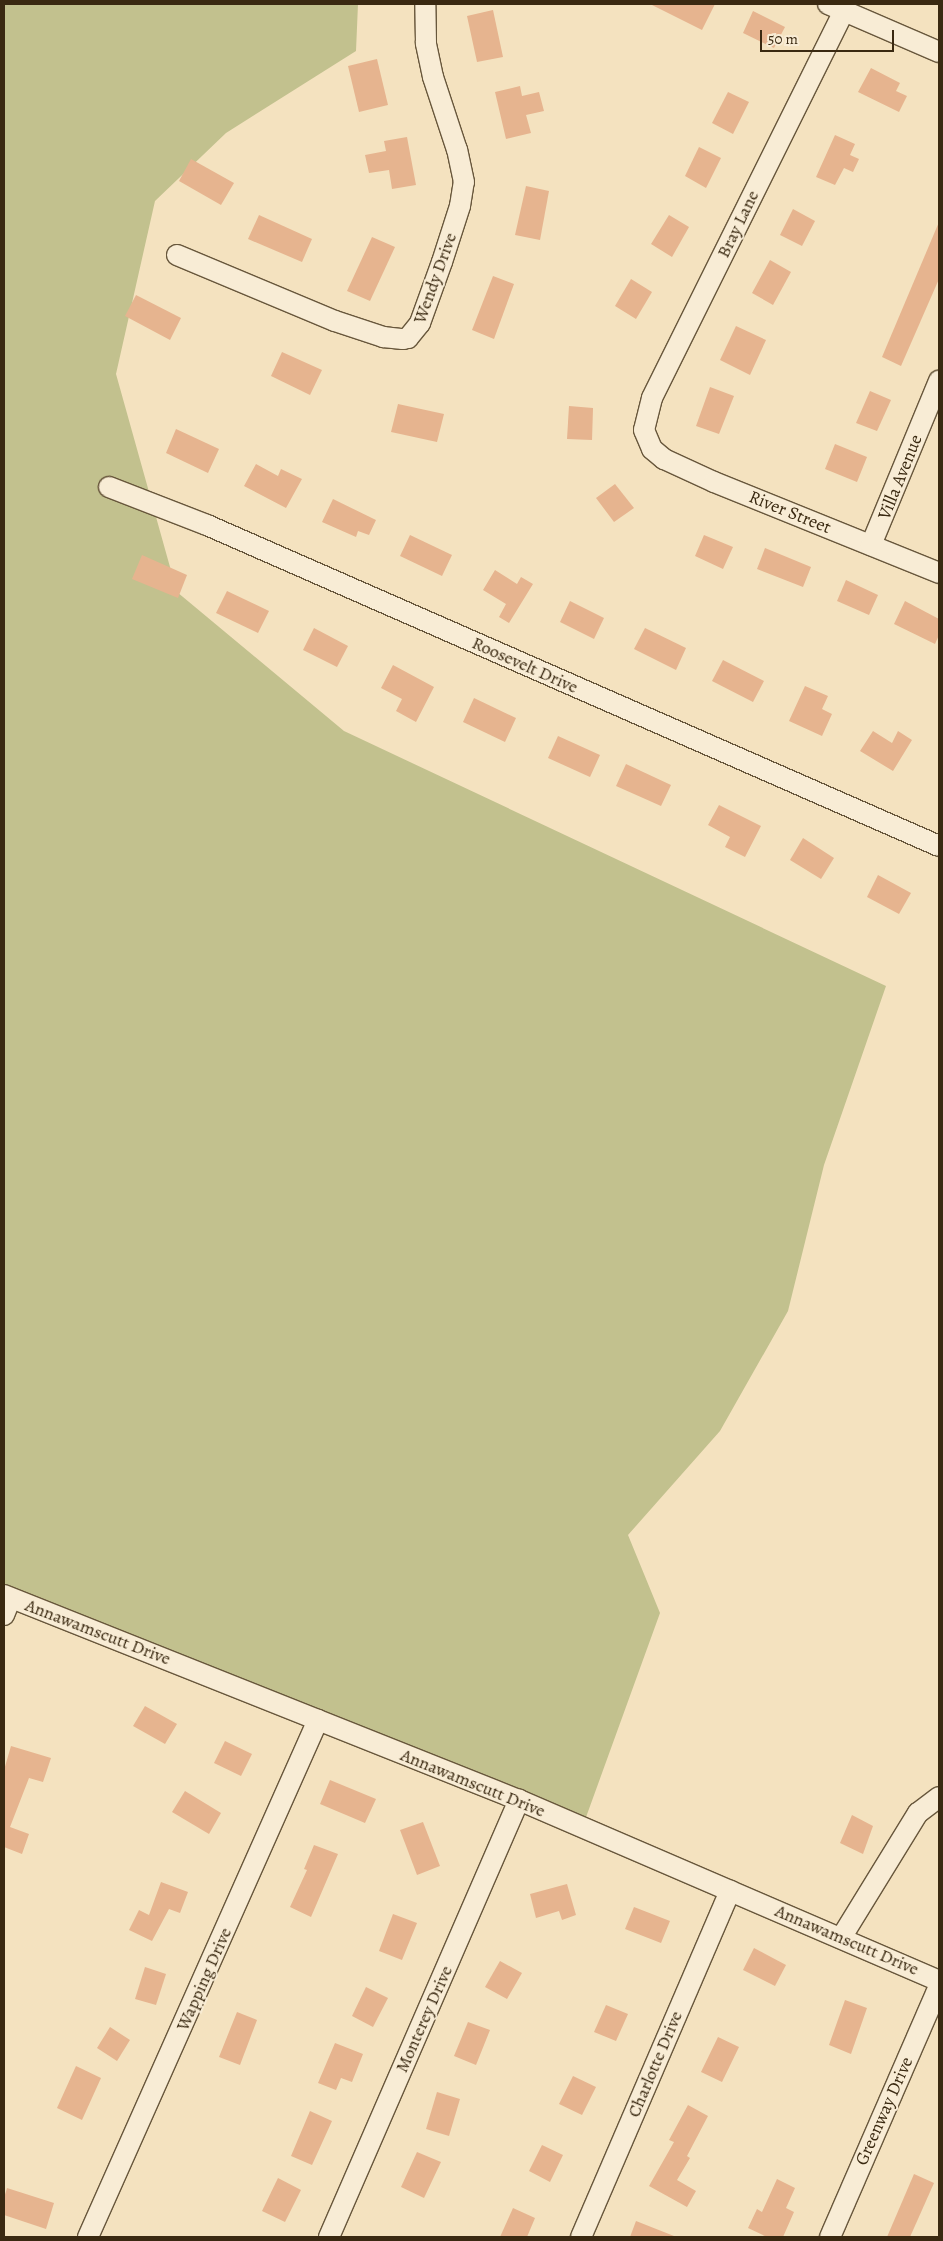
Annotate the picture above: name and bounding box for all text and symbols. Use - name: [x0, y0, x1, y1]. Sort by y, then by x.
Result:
- scale bar: [763, 20, 897, 52]
- text: 50 m: [768, 29, 798, 49]
- street label: Bray Lane: [712, 187, 764, 261]
- street label: Wendy Drive: [409, 230, 461, 326]
- street label: Villa Avenue: [873, 431, 927, 523]
- street label: River Street: [746, 486, 834, 538]
- street label: Roosevelt Drive: [469, 632, 581, 698]
- street label: Annawamscutt Drive: [22, 1594, 174, 1670]
- street label: Annawamscutt Drive: [397, 1744, 549, 1822]
- street label: Annawamscutt Drive: [772, 1900, 922, 1980]
- street label: Wapping Drive: [172, 1924, 236, 2034]
- street label: Monterey Drive: [391, 1962, 457, 2076]
- street label: Charlotte Drive: [623, 2008, 687, 2120]
- street label: Greenway Drive: [850, 2053, 918, 2169]

